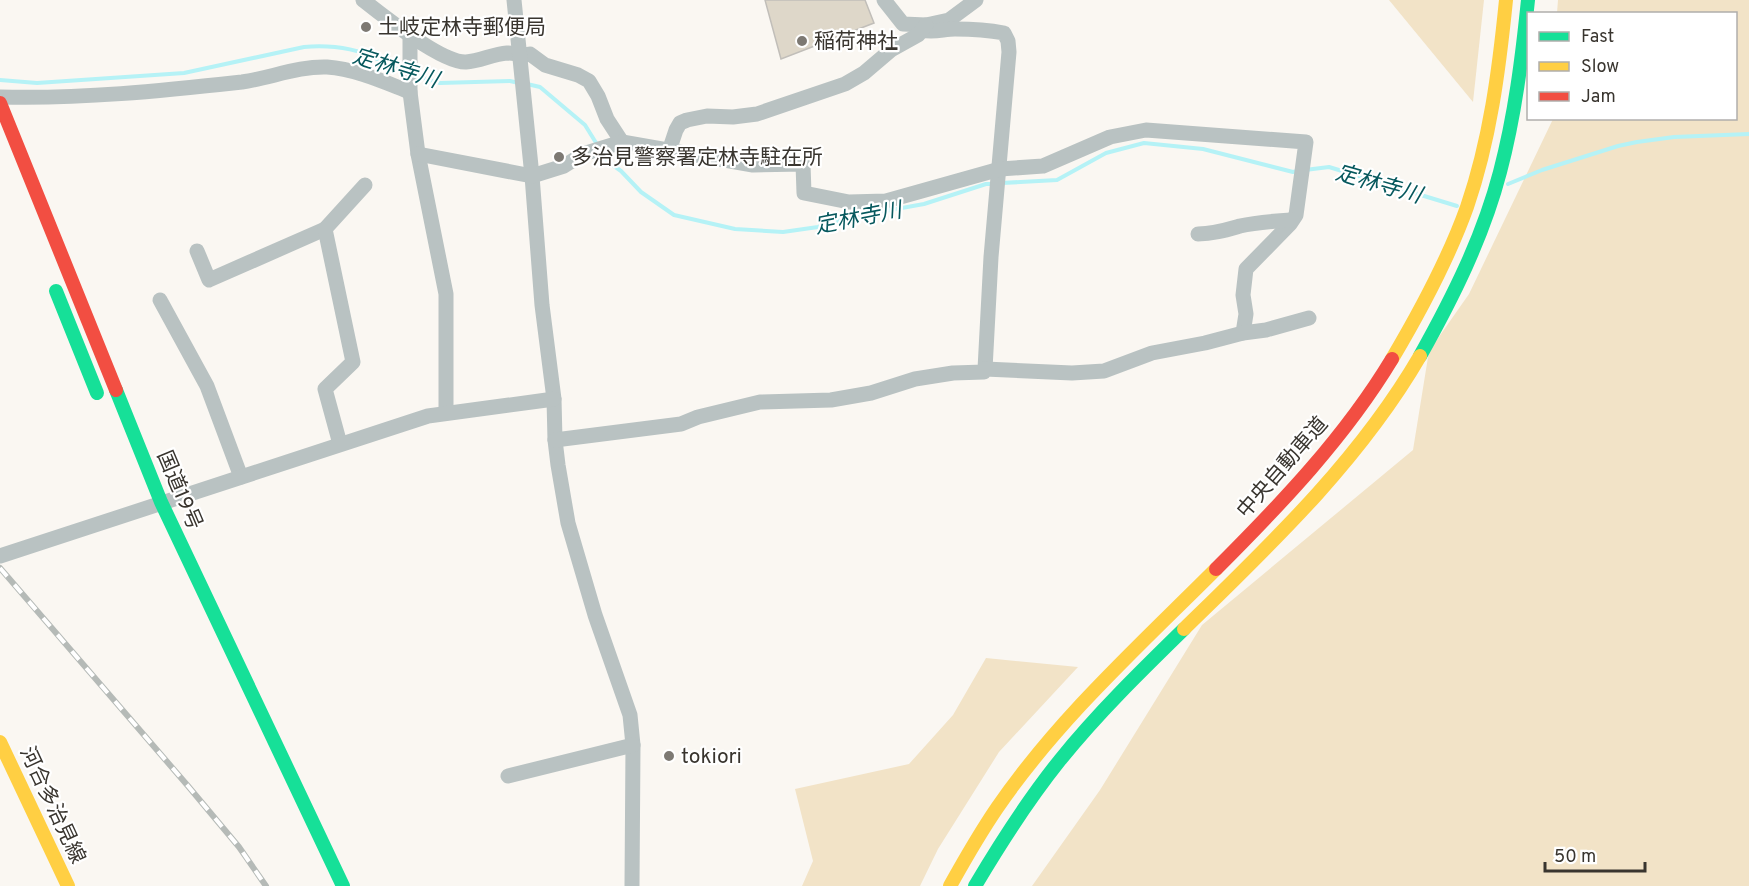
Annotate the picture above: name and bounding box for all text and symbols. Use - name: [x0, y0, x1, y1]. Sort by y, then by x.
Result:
- legend: [1527, 12, 1737, 120]
- place label: 土岐定林寺郵便局: [378, 15, 546, 42]
- marker: 土岐定林寺郵便局: [359, 20, 373, 34]
- text: Fast: [1581, 26, 1614, 49]
- place label: 稲荷神社: [814, 29, 898, 56]
- marker: 稲荷神社: [795, 34, 809, 48]
- water label: 定林寺川: [349, 44, 443, 96]
- text: Slow: [1581, 56, 1619, 79]
- text: Jam: [1581, 86, 1616, 109]
- place label: 多治見警察署定林寺駐在所: [571, 145, 823, 172]
- marker: 多治見警察署定林寺駐在所: [552, 150, 566, 164]
- water label: 定林寺川: [1332, 160, 1426, 211]
- water label: 定林寺川: [813, 197, 906, 241]
- street label: 中央自動車道: [1232, 412, 1335, 524]
- street label: 国道19号: [150, 447, 207, 534]
- street label: 河合多治見線: [13, 743, 91, 868]
- place label: tokiori: [681, 744, 742, 771]
- marker: tokiori: [662, 749, 676, 763]
- scale bar: [1545, 835, 1646, 873]
- text: 50 m: [1554, 846, 1596, 869]

